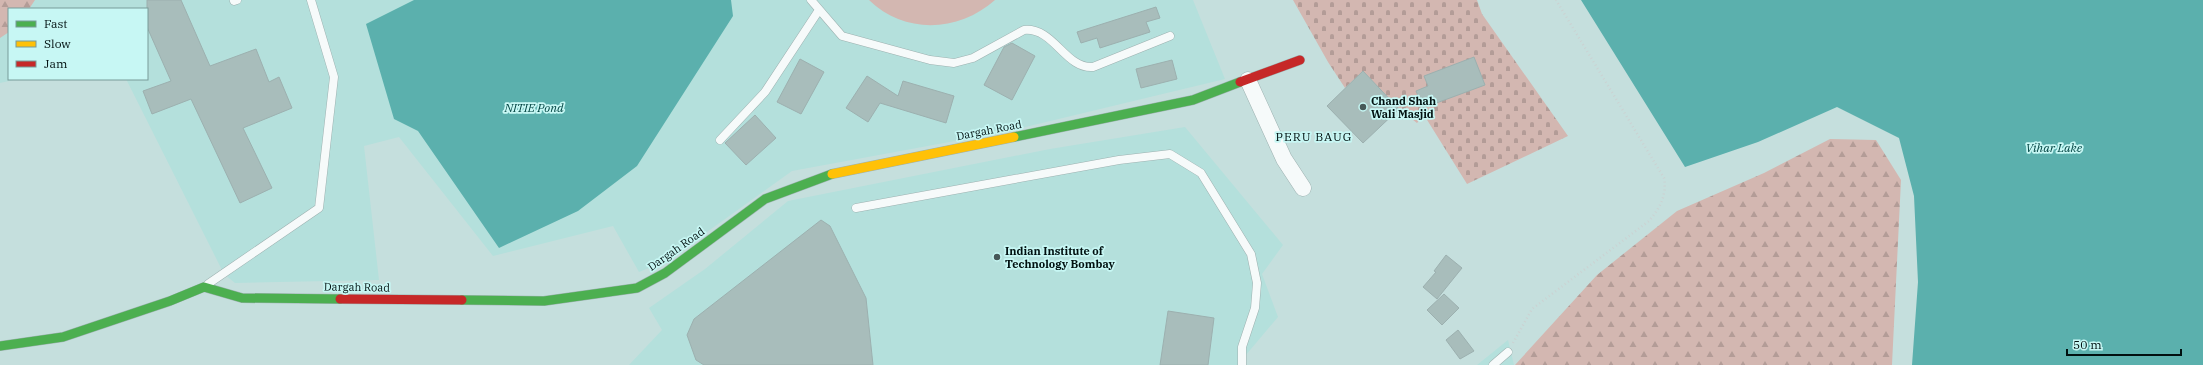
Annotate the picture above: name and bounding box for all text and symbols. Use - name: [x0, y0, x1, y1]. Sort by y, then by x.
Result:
- legend: [8, 8, 148, 80]
- text: Fast: [44, 16, 68, 31]
- text: Slow: [44, 36, 71, 51]
- text: Jam: [44, 56, 68, 71]
- place label: Chand Shah Wali Masjid: [1371, 94, 1436, 121]
- water label: NITIE Pond: [503, 100, 564, 115]
- marker: Chand Shah Wali Masjid: [1358, 102, 1368, 112]
- street label: Dargah Road: [955, 117, 1023, 143]
- district label: PERU BAUG: [1276, 129, 1352, 144]
- water label: Vihar Lake: [2026, 140, 2083, 155]
- street label: Dargah Road: [645, 224, 707, 274]
- place label: Indian Institute of Technology Bombay: [1005, 244, 1116, 271]
- marker: Indian Institute of Technology Bombay: [992, 252, 1002, 262]
- street label: Dargah Road: [324, 279, 391, 295]
- scale bar: [2067, 331, 2181, 357]
- text: 50 m: [2073, 337, 2102, 352]

